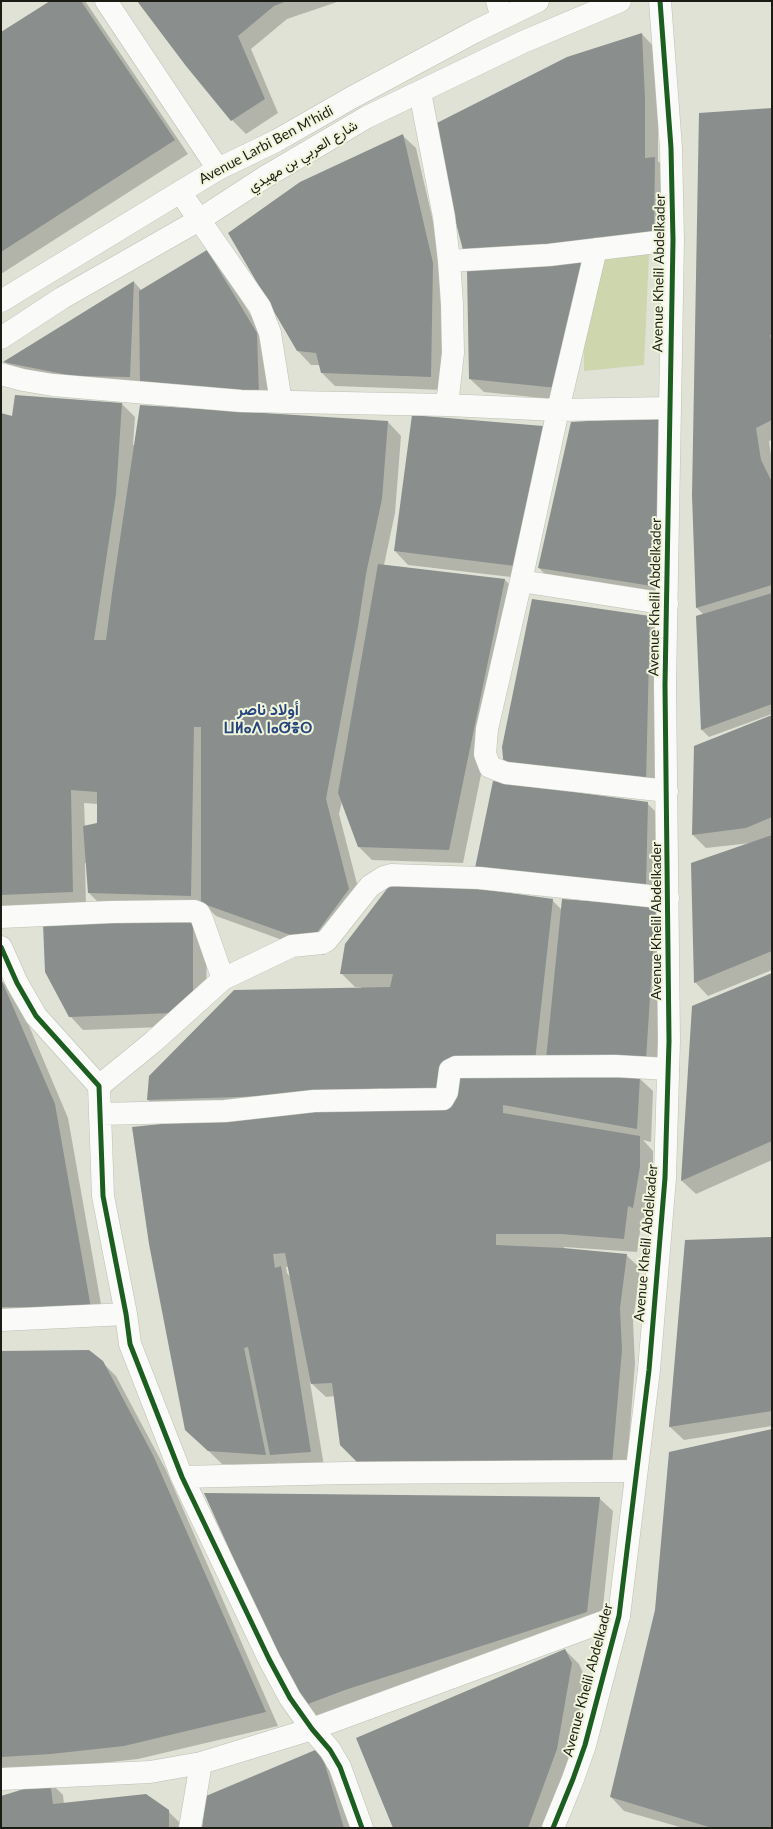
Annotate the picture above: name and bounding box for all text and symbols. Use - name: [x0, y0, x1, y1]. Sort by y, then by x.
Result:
- street label: Avenue Larbi Ben M'hidi: [196, 102, 336, 188]
- street label: شارع العربي بن مهيدي: [245, 117, 361, 195]
- street label: Avenue Khelil Abdelkader: [649, 194, 669, 352]
- street label: Avenue Khelil Abdelkader: [645, 518, 665, 676]
- district label: أولاد ناصر ⵡⵍⴰⴷ ⵏⴰⵚⴻⵔ: [224, 700, 312, 738]
- street label: Avenue Khelil Abdelkader: [648, 842, 664, 1000]
- street label: Avenue Khelil Abdelkader: [631, 1163, 661, 1323]
- street label: Avenue Khelil Abdelkader: [559, 1601, 617, 1759]

